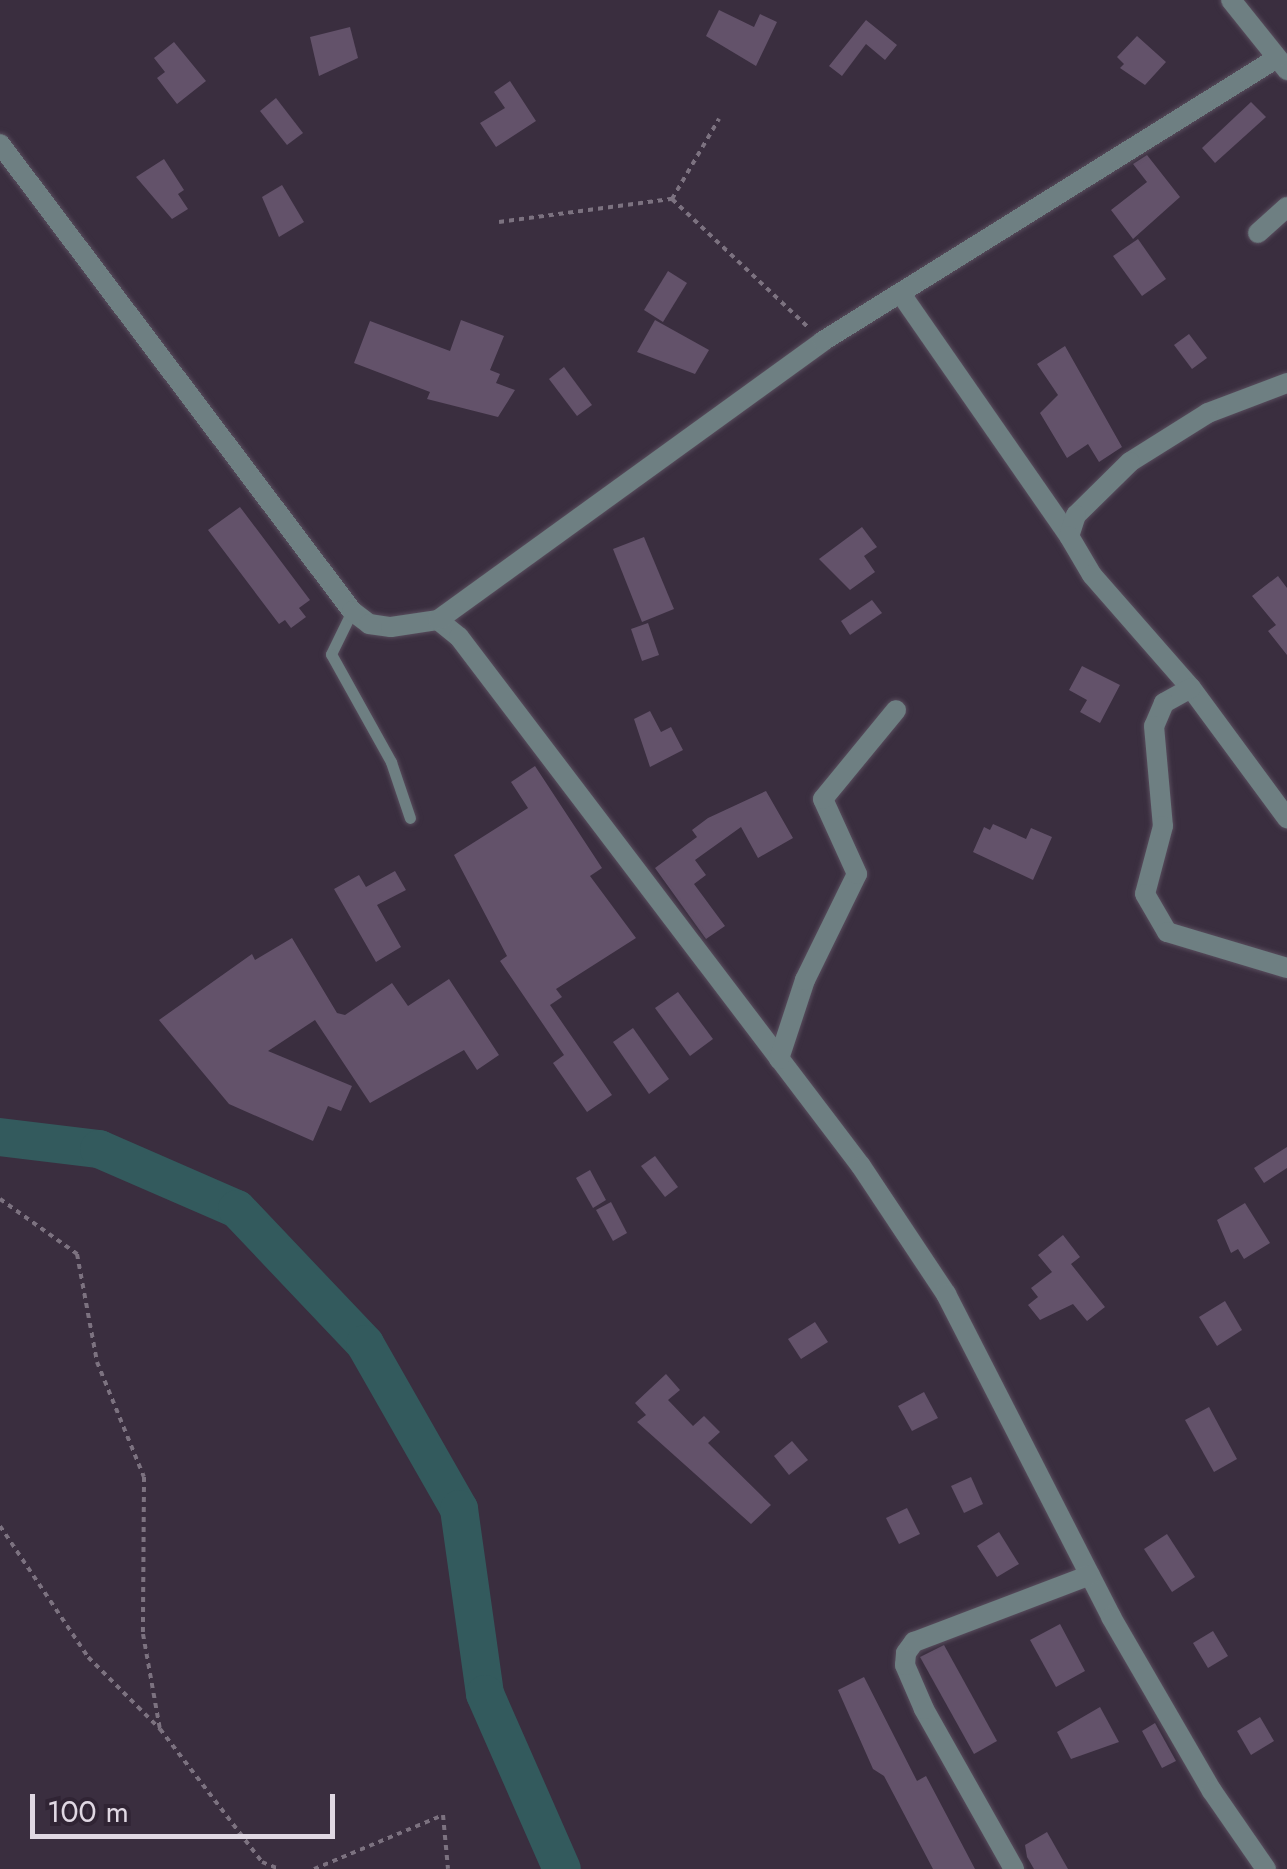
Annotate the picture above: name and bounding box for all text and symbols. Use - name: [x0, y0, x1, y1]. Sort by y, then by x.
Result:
- scale bar: [35, 1774, 340, 1836]
- text: 100 m: [47, 1790, 129, 1833]

